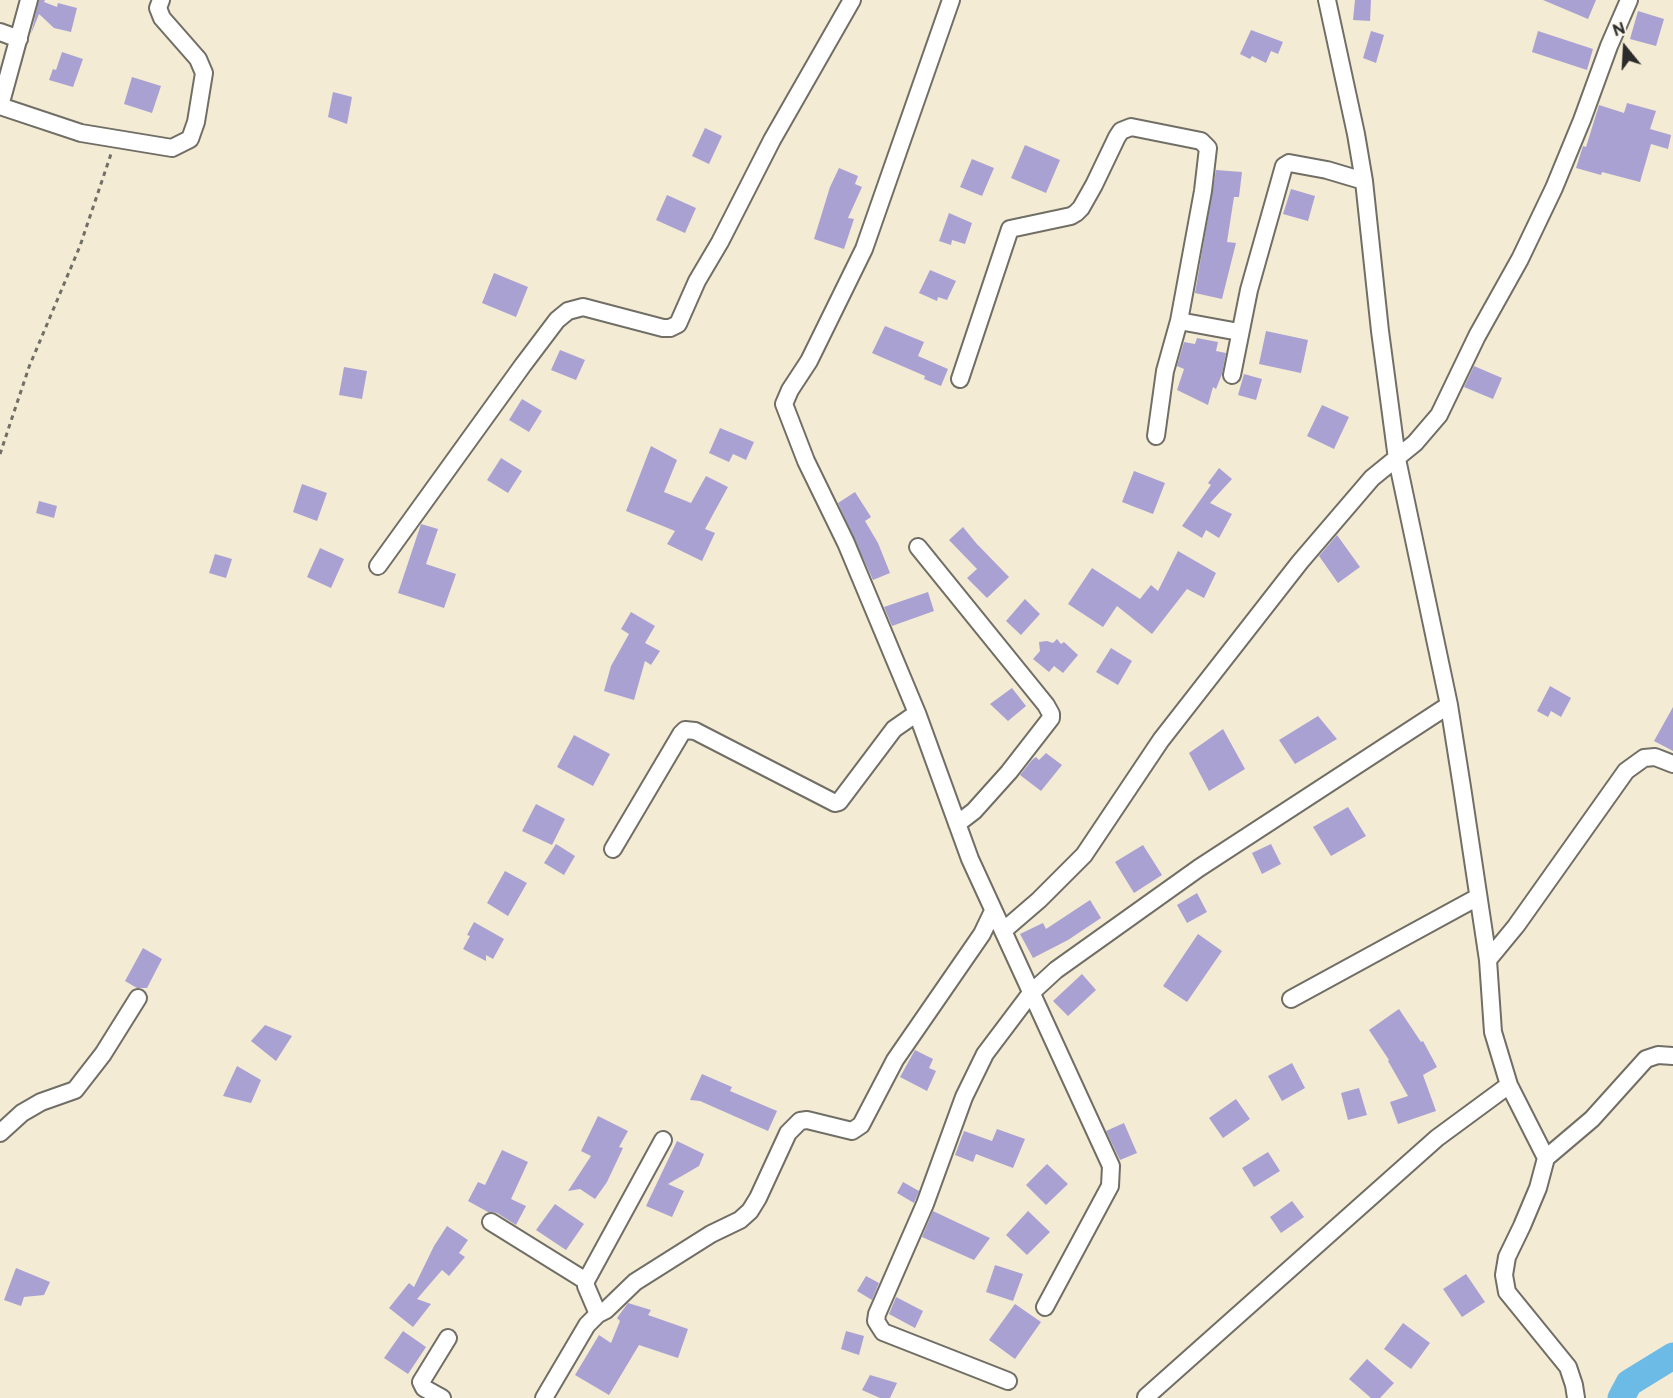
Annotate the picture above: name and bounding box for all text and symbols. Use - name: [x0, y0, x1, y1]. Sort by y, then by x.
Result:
- north arrow: [1595, 18, 1655, 78]
- text: N: [1611, 20, 1628, 41]

